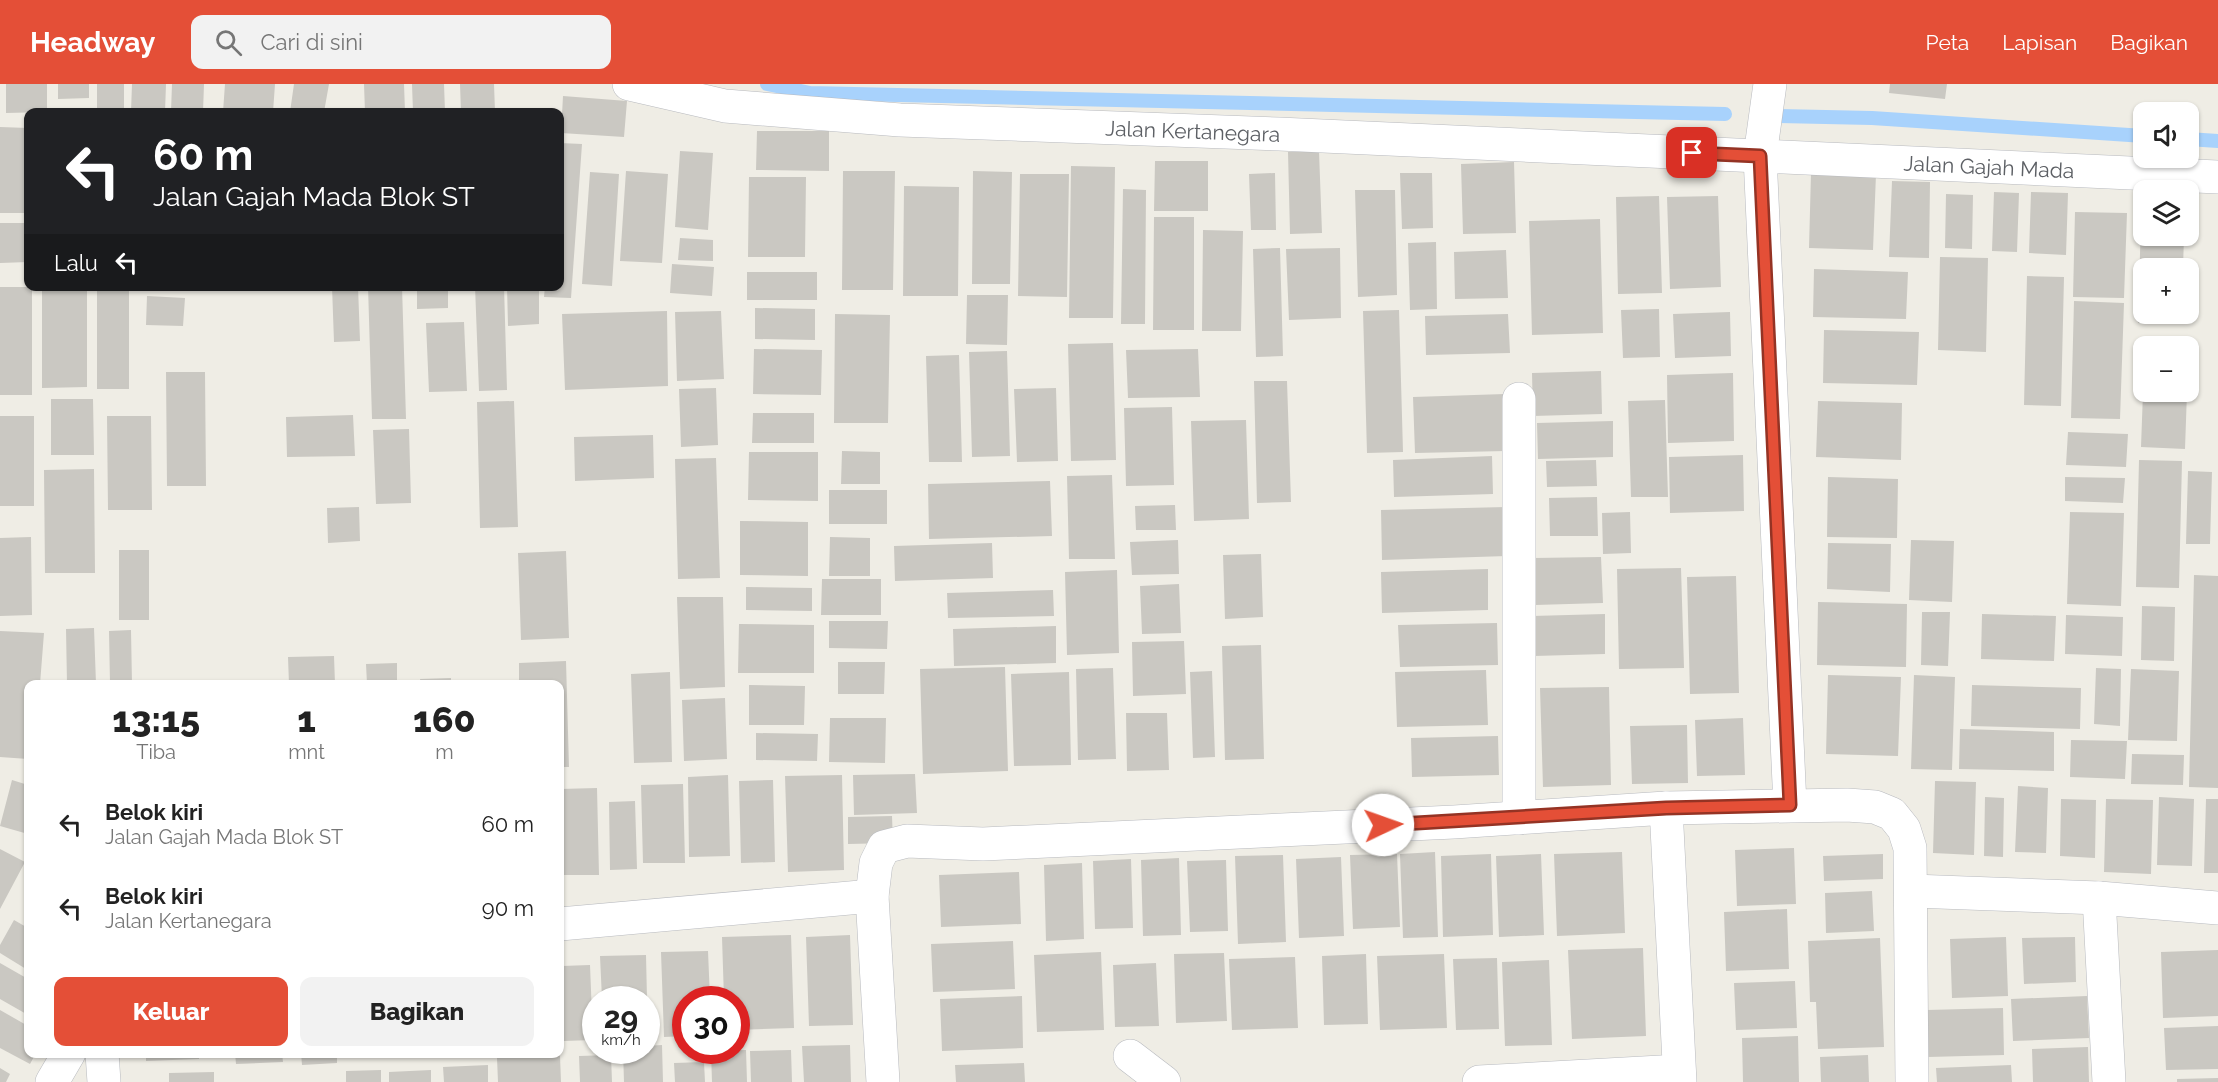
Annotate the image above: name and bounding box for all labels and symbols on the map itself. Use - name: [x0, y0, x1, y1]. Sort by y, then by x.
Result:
- street label: Jalan Kertanegara: [1105, 115, 1281, 147]
- pin: [1666, 127, 1717, 178]
- street label: Jalan Gajah Mada: [1903, 150, 2075, 183]
- position arrow: [1351, 793, 1415, 857]
- speed limit sign: 30: [672, 986, 750, 1064]

